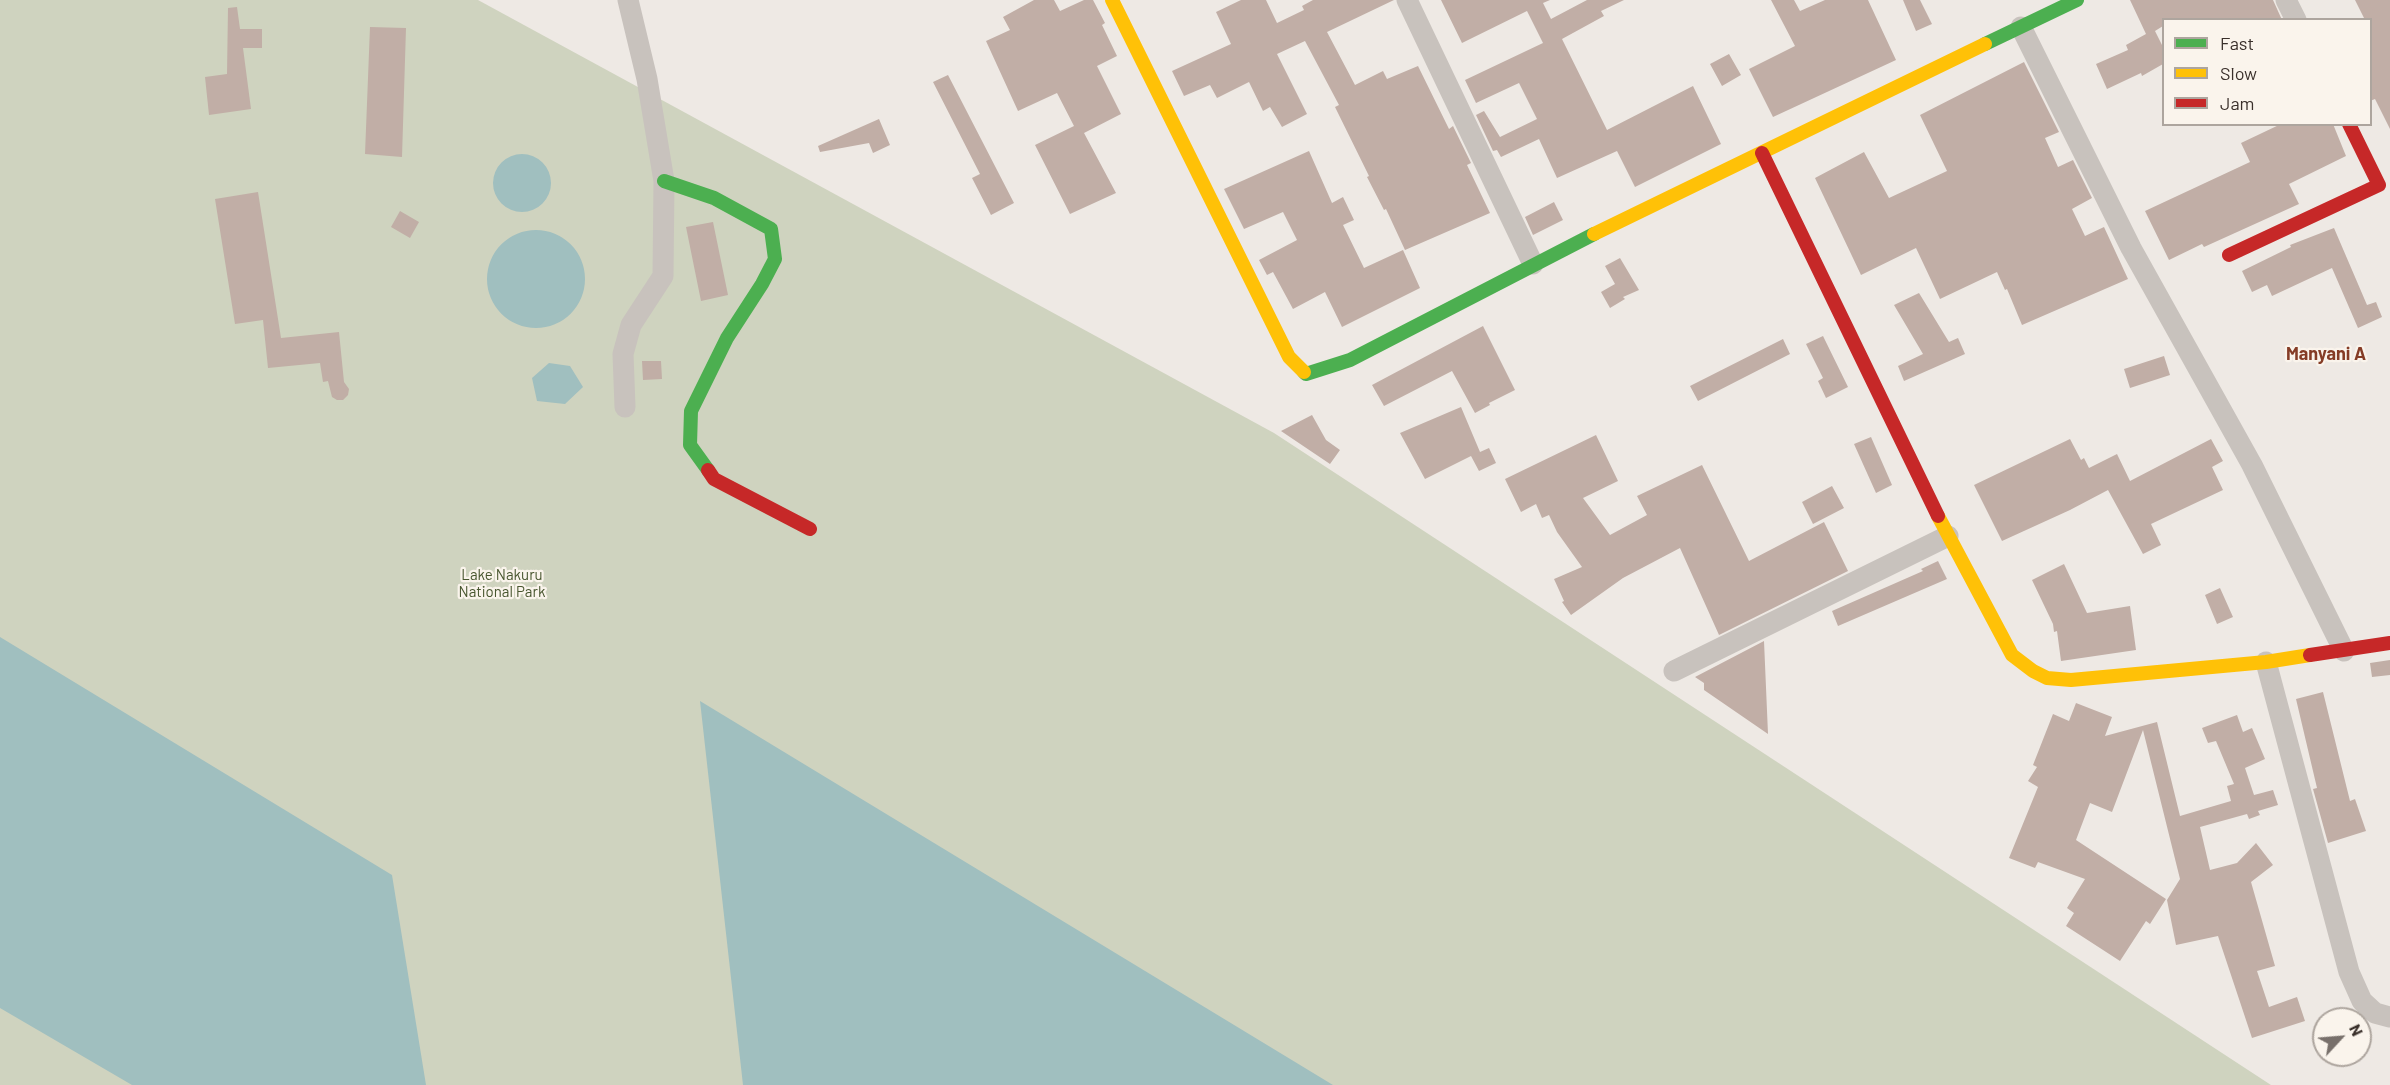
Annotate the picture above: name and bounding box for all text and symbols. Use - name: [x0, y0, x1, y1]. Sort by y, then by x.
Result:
- legend: [2162, 18, 2372, 126]
- text: Fast: [2220, 32, 2254, 54]
- text: Slow: [2220, 62, 2257, 84]
- text: Jam: [2220, 92, 2254, 114]
- district label: Manyani A: [2286, 343, 2366, 365]
- park label: Lake Nakuru National Park: [459, 566, 545, 601]
- north arrow: [2312, 1007, 2372, 1067]
- text: N: [2346, 1021, 2368, 1039]

